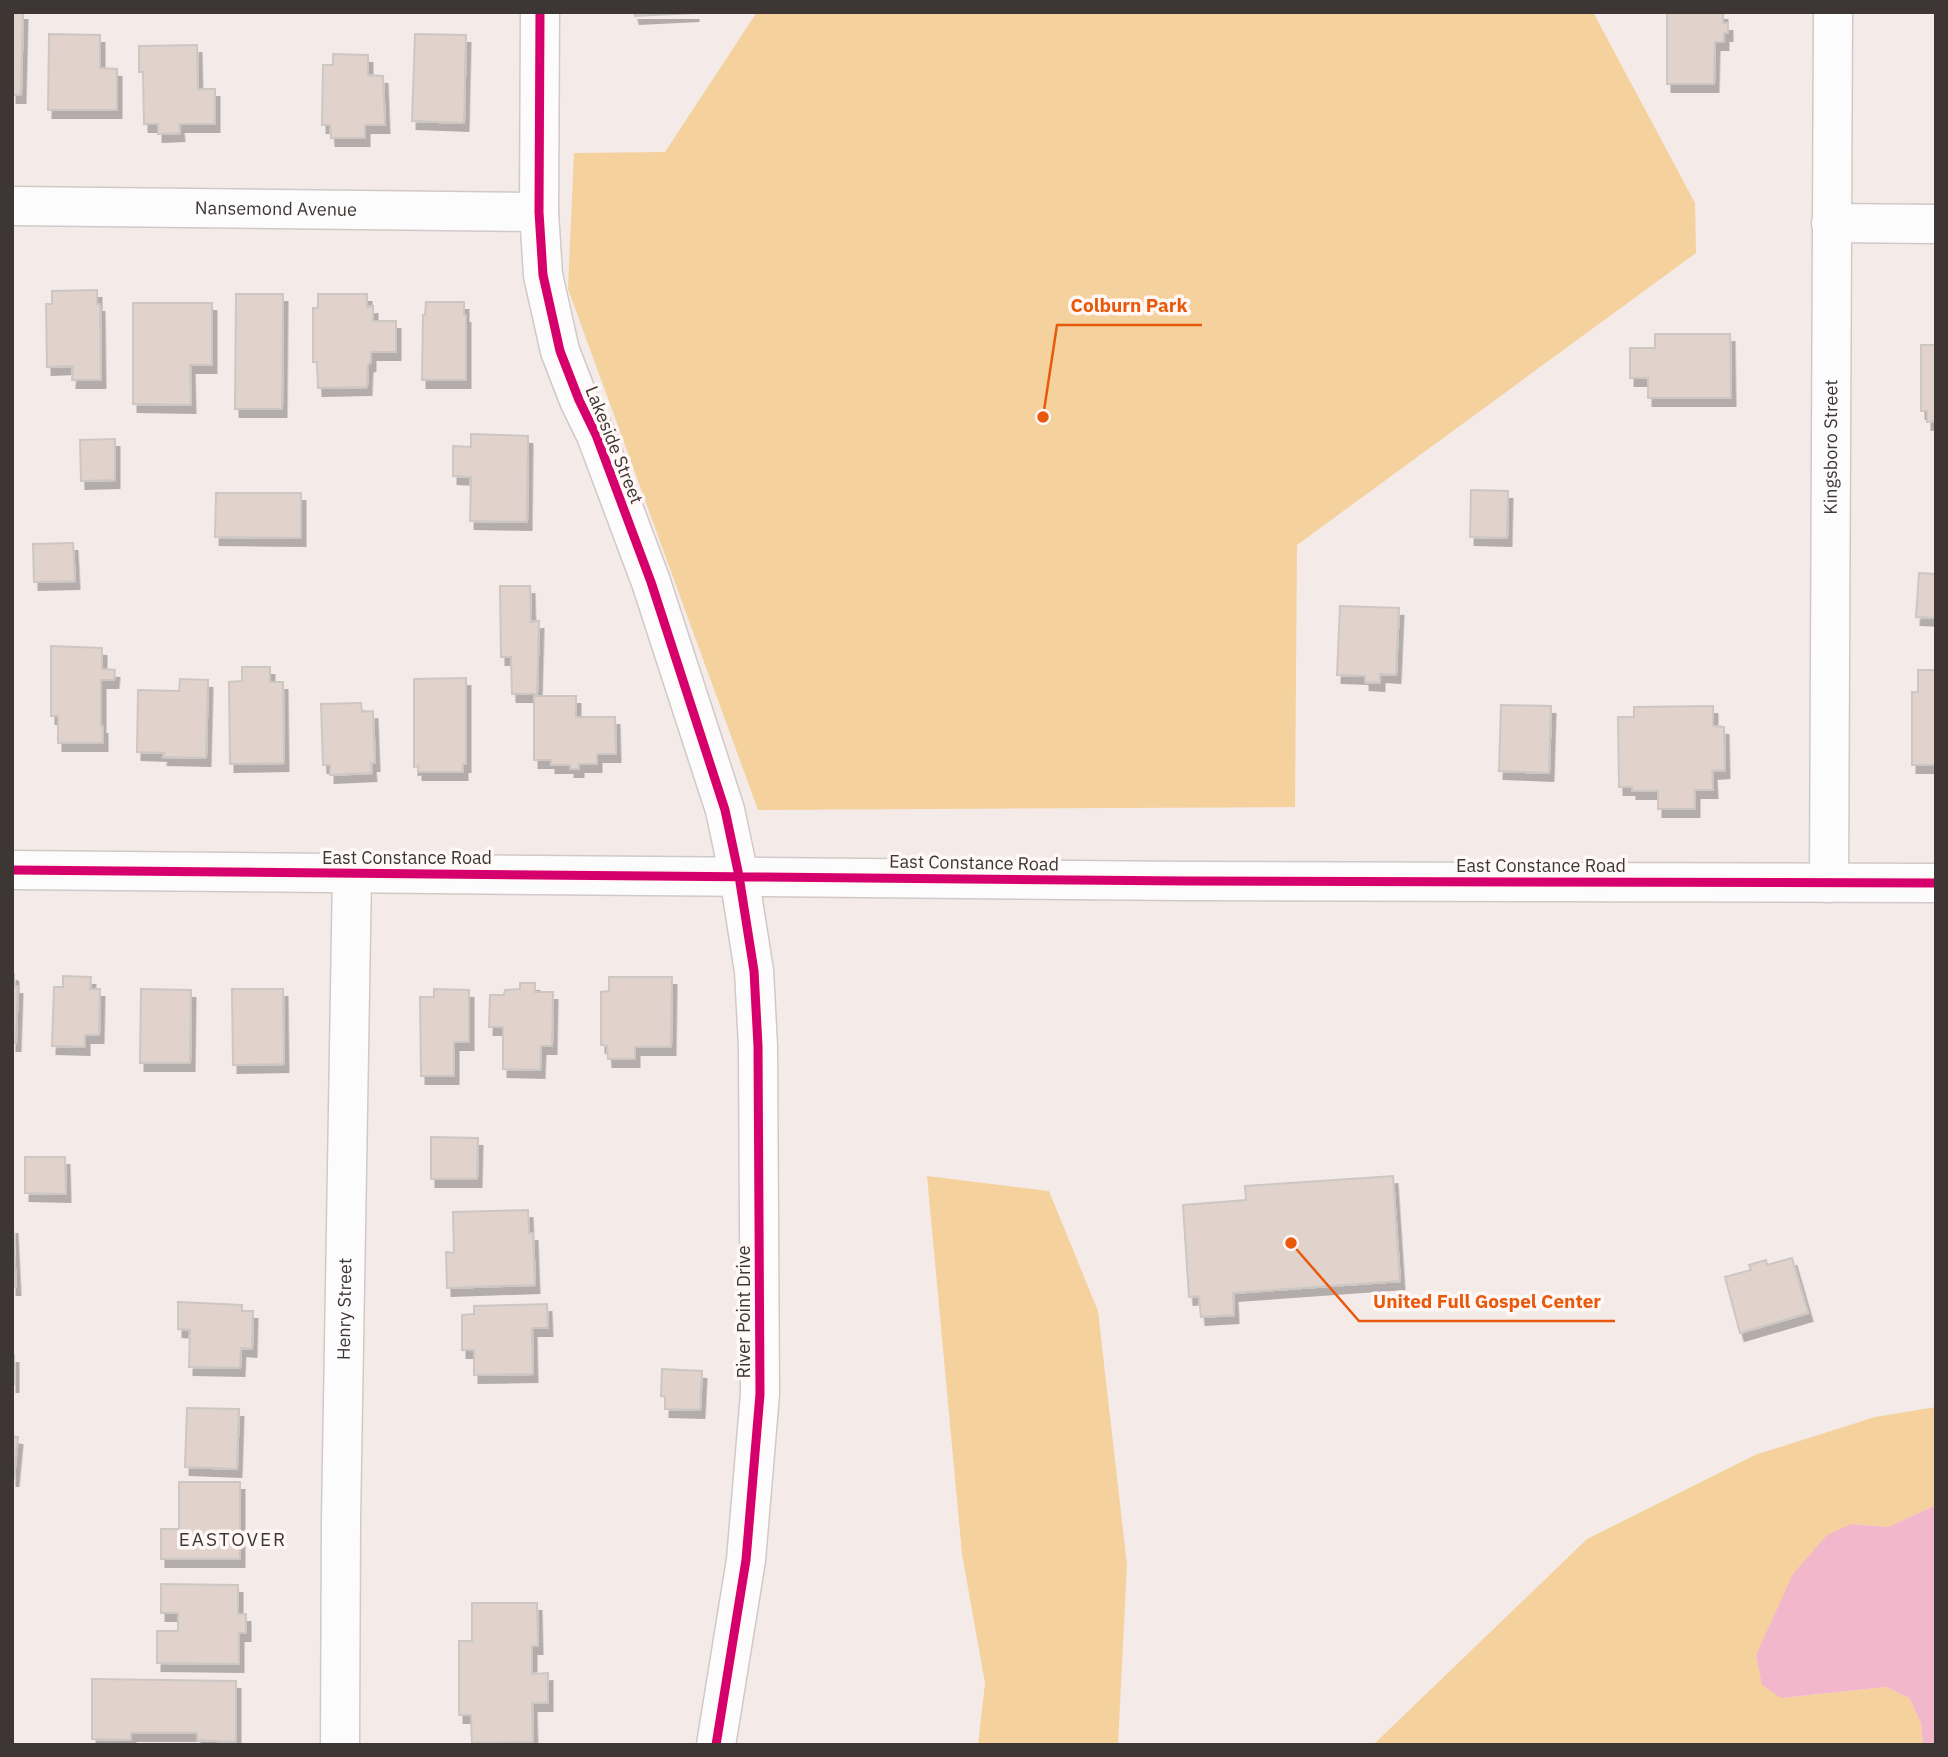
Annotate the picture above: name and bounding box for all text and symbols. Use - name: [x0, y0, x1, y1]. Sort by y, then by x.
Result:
- street label: Nansemond Avenue: [195, 196, 357, 221]
- callout: Colburn Park: [1057, 285, 1202, 325]
- text: Colburn Park: [1071, 293, 1187, 317]
- street label: Kingsboro Street: [1819, 379, 1842, 515]
- street label: Lakeside Street: [580, 383, 649, 507]
- street label: East Constance Road: [322, 846, 492, 869]
- street label: East Constance Road: [889, 850, 1059, 875]
- street label: East Constance Road: [1456, 854, 1626, 877]
- street label: River Point Drive: [732, 1245, 755, 1379]
- street label: Henry Street: [332, 1258, 356, 1360]
- callout: United Full Gospel Center: [1359, 1281, 1615, 1321]
- text: United Full Gospel Center: [1373, 1289, 1601, 1313]
- district label: EASTOVER: [179, 1527, 287, 1551]

